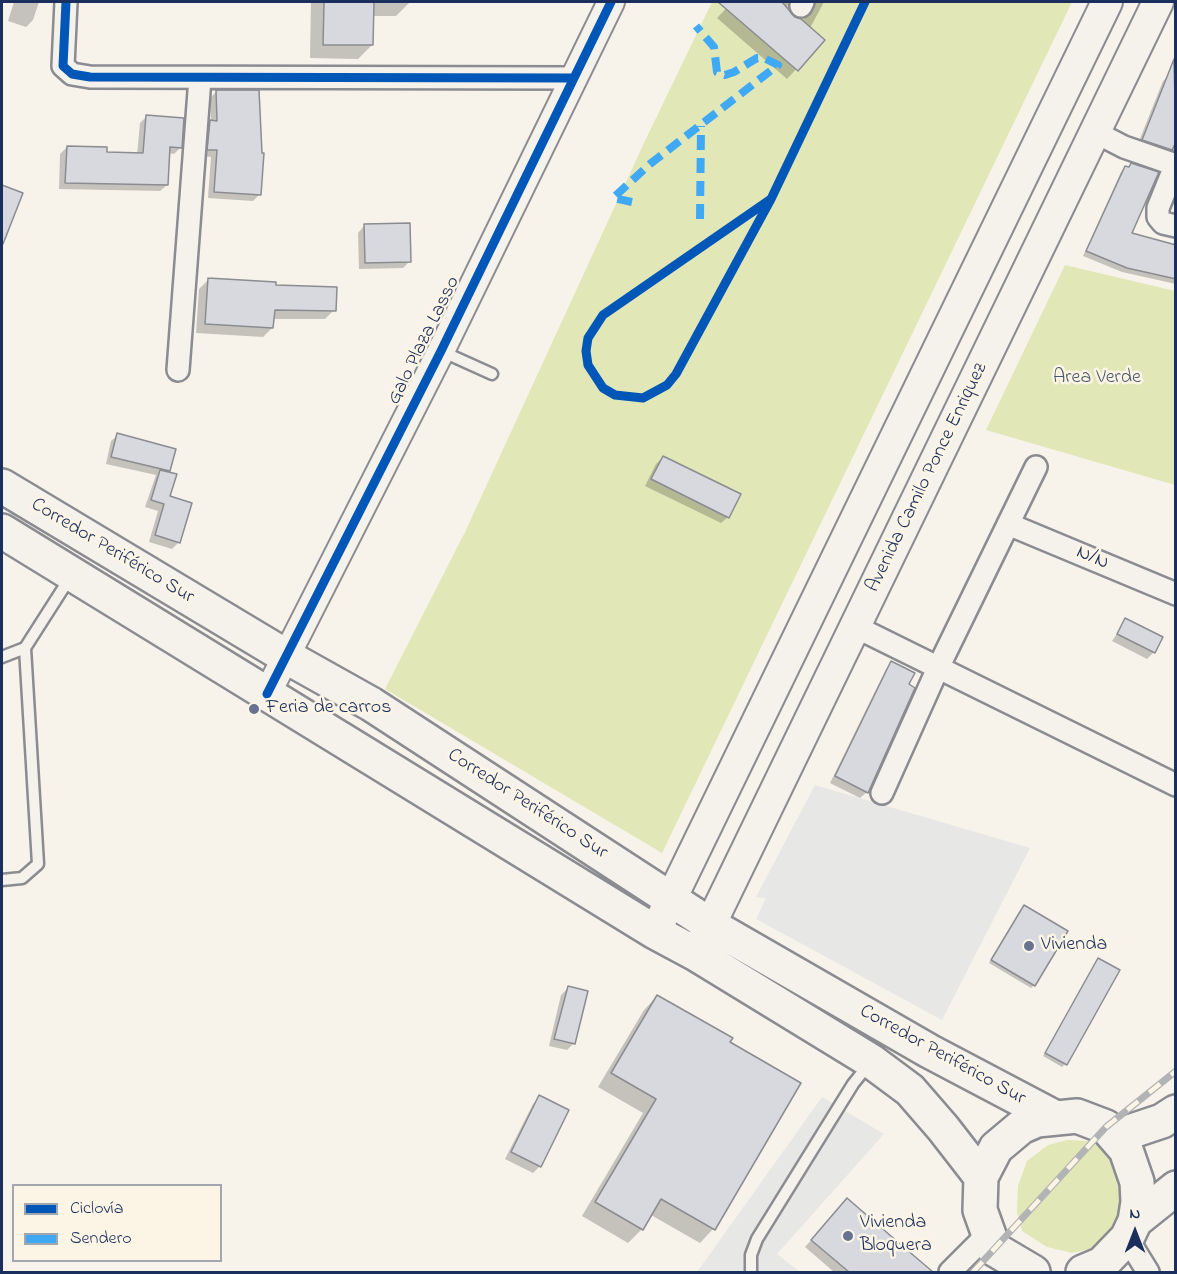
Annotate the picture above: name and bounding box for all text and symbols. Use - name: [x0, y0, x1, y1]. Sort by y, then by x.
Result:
- street label: Galo Plaza Lasso: [384, 273, 466, 409]
- street label: Avenida Camilo Ponce Enriquez: [862, 359, 994, 597]
- park label: Area Verde: [1053, 367, 1141, 391]
- street label: Corredor Periférico Sur: [26, 494, 198, 610]
- street label: N/N: [1072, 541, 1112, 577]
- place label: Feria de carros: [266, 697, 391, 721]
- marker: Feria de carros: [247, 702, 261, 716]
- street label: Corredor Periférico Sur: [442, 744, 612, 866]
- place label: Vivienda: [1041, 934, 1107, 958]
- marker: Vivienda: [1022, 939, 1036, 953]
- street label: Corredor Periférico Sur: [855, 1000, 1029, 1112]
- legend: [12, 1184, 222, 1262]
- text: Ciclovía: [70, 1196, 123, 1222]
- north arrow: [1105, 1202, 1165, 1262]
- text: N: [1130, 1202, 1140, 1226]
- place label: Vivienda Bloquera: [860, 1212, 932, 1259]
- text: Sendero: [70, 1226, 132, 1252]
- marker: Vivienda Bloquera: [841, 1229, 855, 1243]

